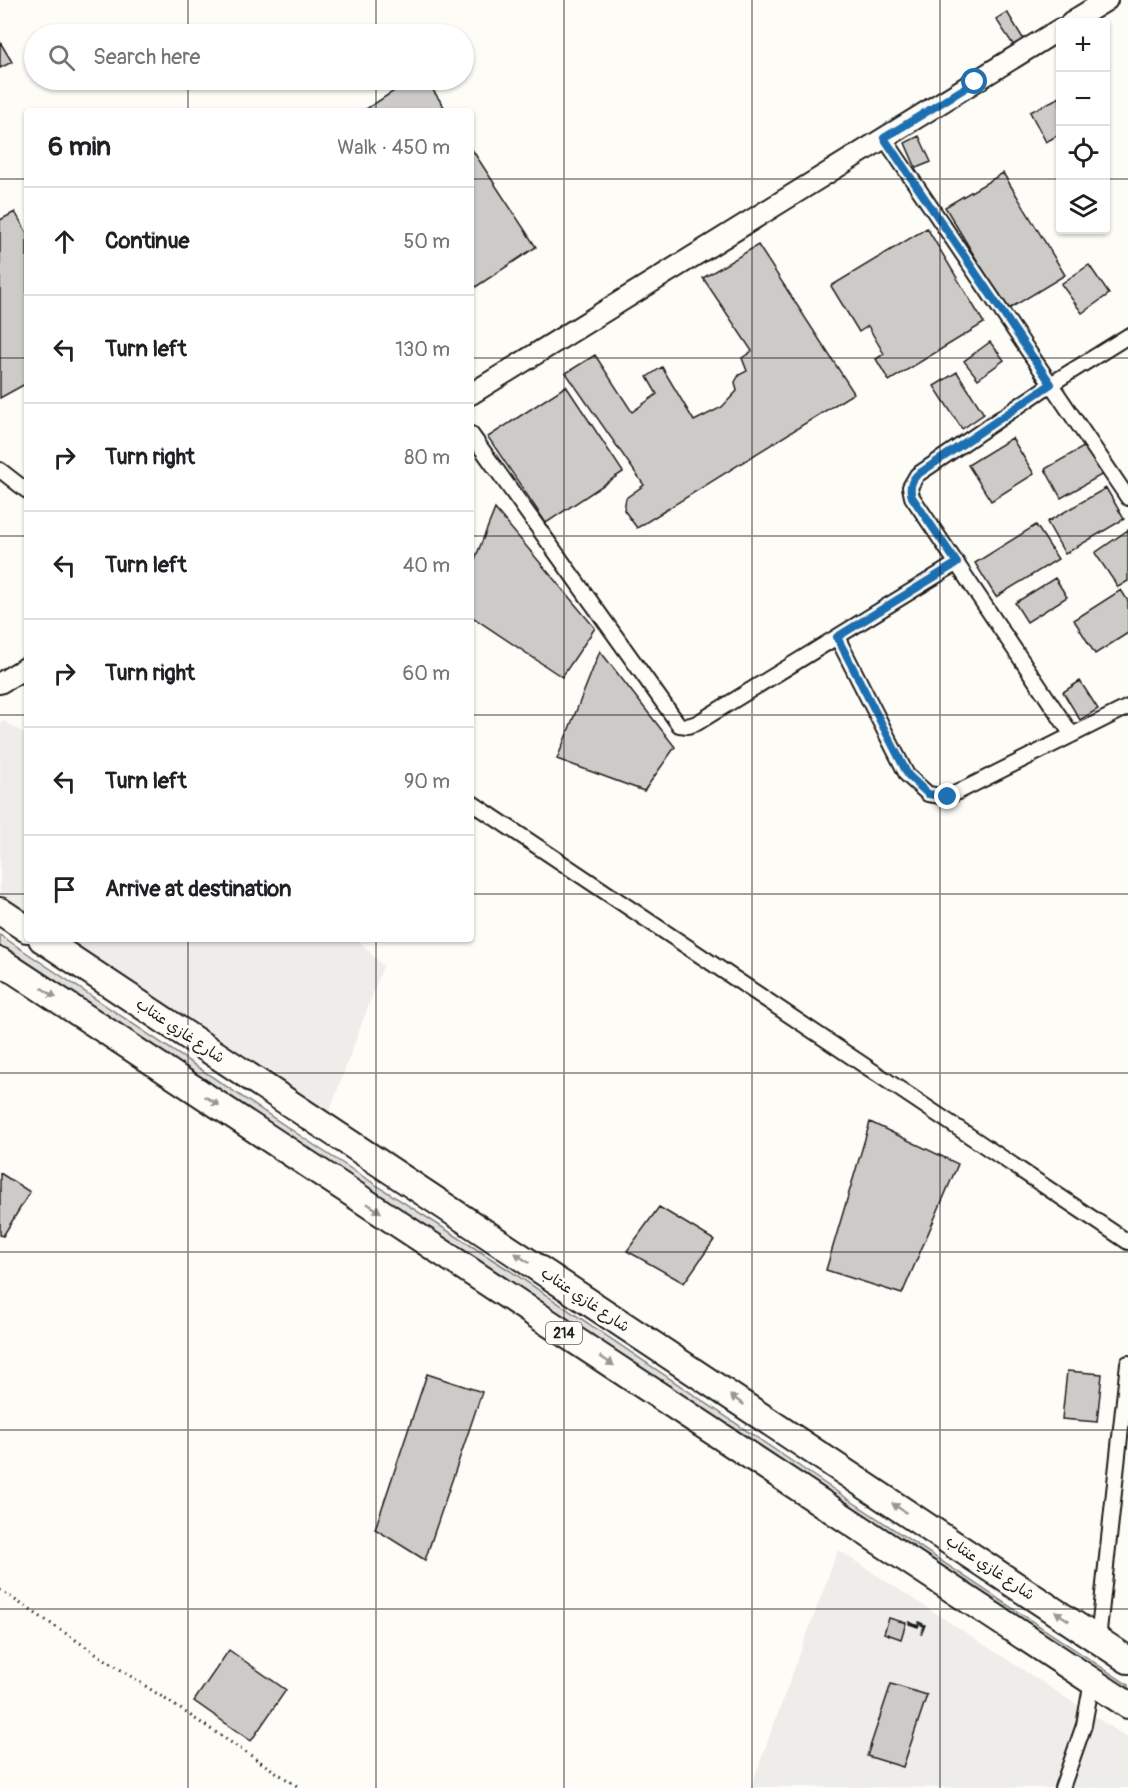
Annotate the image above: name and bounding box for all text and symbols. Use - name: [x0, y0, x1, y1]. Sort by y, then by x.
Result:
- map controls: [1056, 18, 1110, 234]
- button: +: [1056, 18, 1110, 72]
- search box: [24, 24, 474, 90]
- icon: search: [45, 41, 78, 74]
- text: Search here: [93, 43, 200, 71]
- route start: [961, 68, 987, 94]
- button: −: [1056, 72, 1110, 126]
- button: locate: [1056, 126, 1110, 180]
- text: 6 min: [48, 131, 111, 163]
- text: Walk · 450 m: [337, 135, 450, 160]
- button: layers: [1056, 180, 1110, 234]
- icon: ahead: [48, 225, 81, 258]
- text: Continue: [105, 227, 189, 255]
- text: 50 m: [403, 229, 450, 254]
- icon: left: [48, 333, 81, 366]
- text: Turn left: [105, 335, 187, 363]
- text: 130 m: [395, 337, 450, 362]
- icon: right: [48, 441, 81, 474]
- text: Turn right: [105, 443, 195, 471]
- text: 80 m: [404, 445, 450, 470]
- icon: left: [48, 549, 81, 582]
- text: Turn left: [105, 551, 187, 579]
- text: 40 m: [403, 553, 450, 578]
- icon: right: [48, 657, 81, 690]
- text: Turn right: [105, 659, 195, 687]
- text: 60 m: [403, 661, 450, 686]
- icon: left: [48, 765, 81, 798]
- text: Turn left: [105, 767, 187, 795]
- text: 90 m: [404, 769, 450, 794]
- route end: [934, 783, 960, 809]
- icon: arrive: [48, 873, 81, 906]
- text: Arrive at destination: [105, 875, 291, 903]
- one-way arrow: [41, 987, 57, 998]
- street label: شارع غازي عنتاب: [132, 994, 228, 1068]
- one-way arrow: [203, 1095, 220, 1106]
- one-way arrow: [366, 1202, 382, 1214]
- one-way arrow: [514, 1252, 530, 1263]
- street label: شارع غازي عنتاب: [537, 1263, 633, 1337]
- road number: 214: [546, 1322, 582, 1344]
- one-way arrow: [599, 1356, 616, 1367]
- one-way arrow: [729, 1395, 745, 1406]
- one-way arrow: [892, 1502, 908, 1514]
- street label: شارع غازي عنتاب: [942, 1531, 1038, 1605]
- one-way arrow: [1054, 1611, 1070, 1622]

